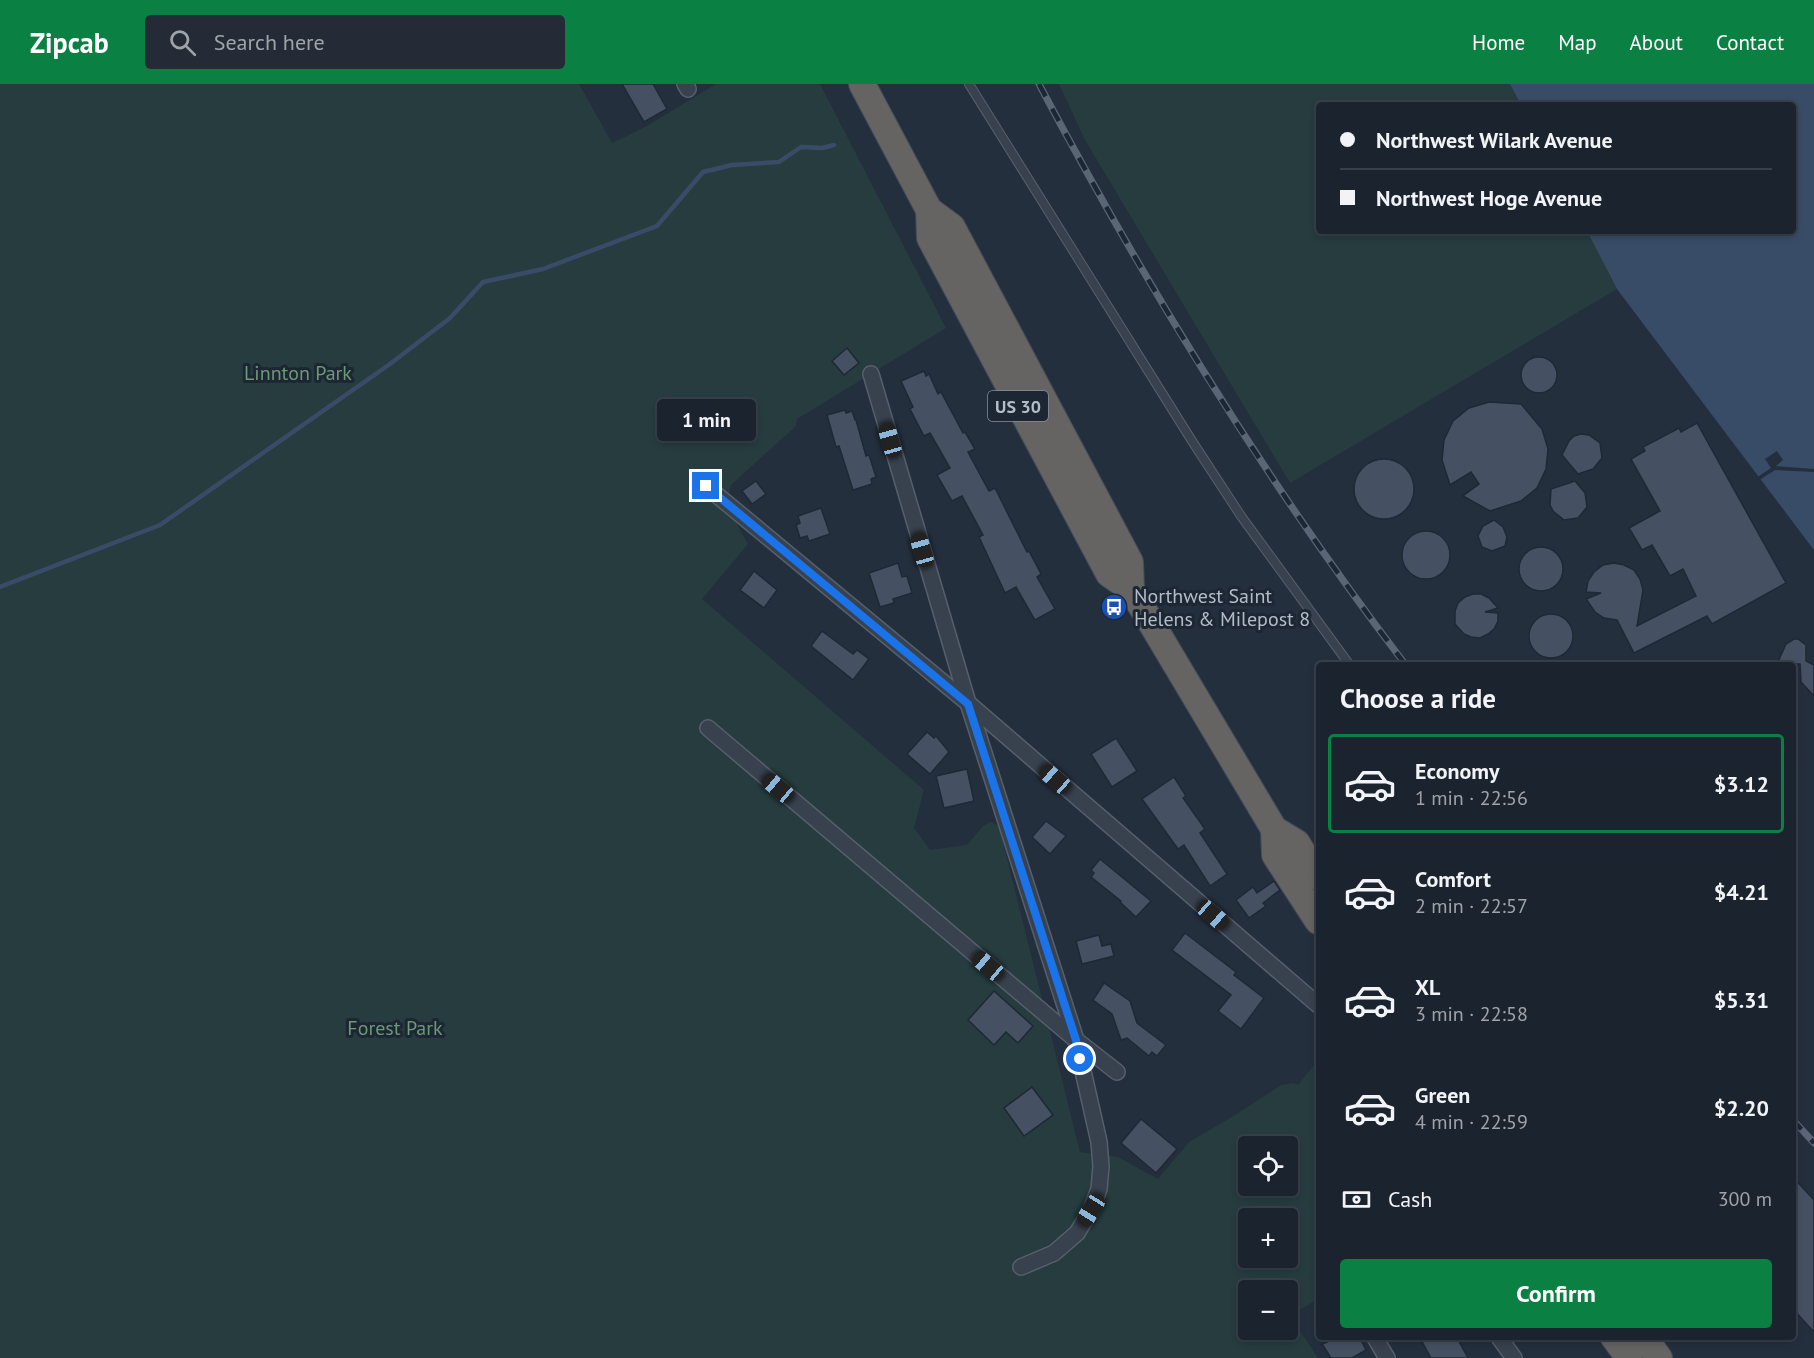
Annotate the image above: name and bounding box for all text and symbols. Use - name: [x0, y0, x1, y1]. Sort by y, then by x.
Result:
- search box: [145, 15, 565, 69]
- text: Zipcab: [30, 24, 109, 61]
- icon: search: [166, 26, 199, 59]
- text: Search here: [214, 28, 325, 56]
- text: Home: [1472, 29, 1525, 56]
- text: Map: [1558, 29, 1597, 56]
- text: About: [1630, 29, 1683, 56]
- text: Contact: [1716, 29, 1784, 56]
- text: Northwest Wilark Avenue: [1376, 126, 1613, 154]
- text: Northwest Hoge Avenue: [1376, 184, 1602, 212]
- park label: Linnton Park: [244, 360, 352, 386]
- road number: US 30: [988, 391, 1048, 421]
- callout: 1 min: [656, 399, 756, 441]
- text: 1 min: [682, 407, 731, 433]
- car: [876, 420, 904, 460]
- route end: [692, 472, 719, 499]
- car: [908, 530, 936, 570]
- place label: Northwest Saint Helens & Milepost 8: [1134, 583, 1310, 632]
- bus stop icon: Northwest Saint Helens & Milepost 8: [1099, 592, 1129, 622]
- text: Choose a ride: [1340, 681, 1496, 715]
- icon: car: [1343, 757, 1397, 811]
- text: Economy: [1415, 757, 1499, 785]
- car: [1036, 760, 1074, 798]
- car: [758, 770, 798, 806]
- text: $3.12: [1714, 770, 1769, 798]
- text: 1 min · 22:56: [1415, 785, 1528, 811]
- icon: car: [1343, 865, 1397, 919]
- text: Comfort: [1415, 865, 1491, 893]
- text: $4.21: [1714, 878, 1769, 906]
- text: 2 min · 22:57: [1415, 893, 1528, 919]
- car: [1194, 896, 1232, 934]
- car: [968, 948, 1008, 984]
- icon: car: [1343, 973, 1397, 1027]
- text: XL: [1415, 973, 1440, 1001]
- text: $5.31: [1714, 986, 1769, 1014]
- text: 3 min · 22:58: [1415, 1001, 1528, 1027]
- park label: Forest Park: [347, 1015, 443, 1041]
- route start: [1066, 1045, 1093, 1072]
- icon: car: [1343, 1081, 1397, 1135]
- text: Green: [1415, 1081, 1470, 1109]
- text: $2.20: [1714, 1094, 1769, 1122]
- text: 4 min · 22:59: [1415, 1109, 1528, 1135]
- map controls: [1238, 1136, 1298, 1340]
- button: locate: [1238, 1136, 1298, 1196]
- icon: cash: [1340, 1183, 1373, 1216]
- text: Cash: [1388, 1185, 1432, 1213]
- text: 300 m: [1718, 1186, 1772, 1212]
- car: [1074, 1190, 1108, 1230]
- button: +: [1238, 1208, 1298, 1268]
- button: Confirm: [1340, 1259, 1772, 1328]
- button: −: [1238, 1280, 1298, 1340]

